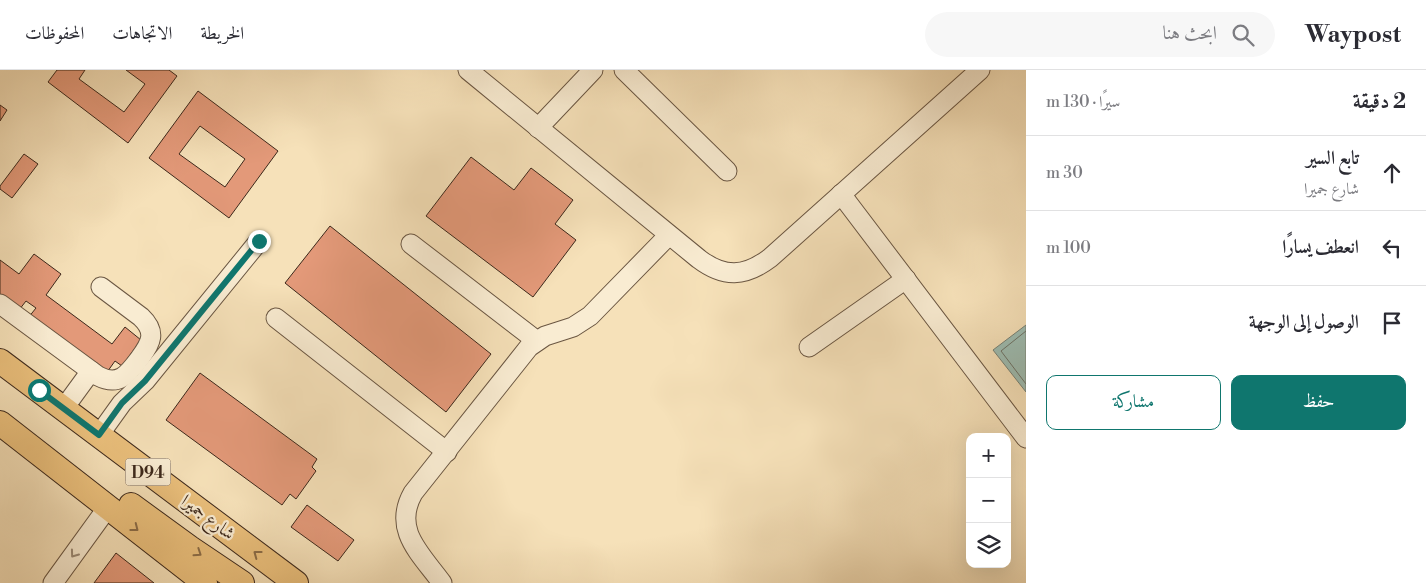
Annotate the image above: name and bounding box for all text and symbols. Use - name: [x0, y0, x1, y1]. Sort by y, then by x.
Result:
- search box: [925, 12, 1275, 57]
- text: Waypost: [1305, 20, 1401, 50]
- text: ابحث هنا: [1162, 21, 1217, 45]
- icon: search: [1229, 21, 1257, 49]
- text: المحفوظات: [25, 22, 84, 45]
- text: الاتجاهات: [112, 22, 172, 45]
- text: الخريطة: [200, 22, 244, 45]
- text: 2 دقيقة: [1353, 89, 1406, 115]
- text: سيرًا · 130 m: [1046, 92, 1120, 112]
- text: تابع السير: [1306, 146, 1359, 170]
- icon: ahead: [1378, 159, 1406, 187]
- text: 30 m: [1046, 163, 1083, 183]
- text: شارع جميرا: [1304, 179, 1359, 199]
- route end: [248, 230, 271, 253]
- icon: left: [1378, 234, 1406, 262]
- text: انعطف يسارًا: [1282, 235, 1359, 259]
- text: 100 m: [1046, 238, 1091, 258]
- icon: arrive: [1378, 309, 1406, 337]
- text: الوصول إلى الوجهة: [1249, 310, 1359, 334]
- button: مشاركة: [1046, 375, 1221, 430]
- button: حفظ: [1231, 375, 1406, 430]
- route start: [28, 379, 51, 402]
- map controls: [966, 433, 1011, 568]
- button: +: [966, 433, 1011, 478]
- road number: D94: [126, 458, 170, 486]
- button: −: [966, 478, 1011, 523]
- street label: شارع جميرا: [174, 490, 239, 548]
- one-way arrow: [129, 522, 138, 530]
- button: layers: [966, 523, 1011, 568]
- one-way arrow: [192, 547, 201, 557]
- one-way arrow: [71, 548, 80, 558]
- one-way arrow: [254, 551, 263, 559]

